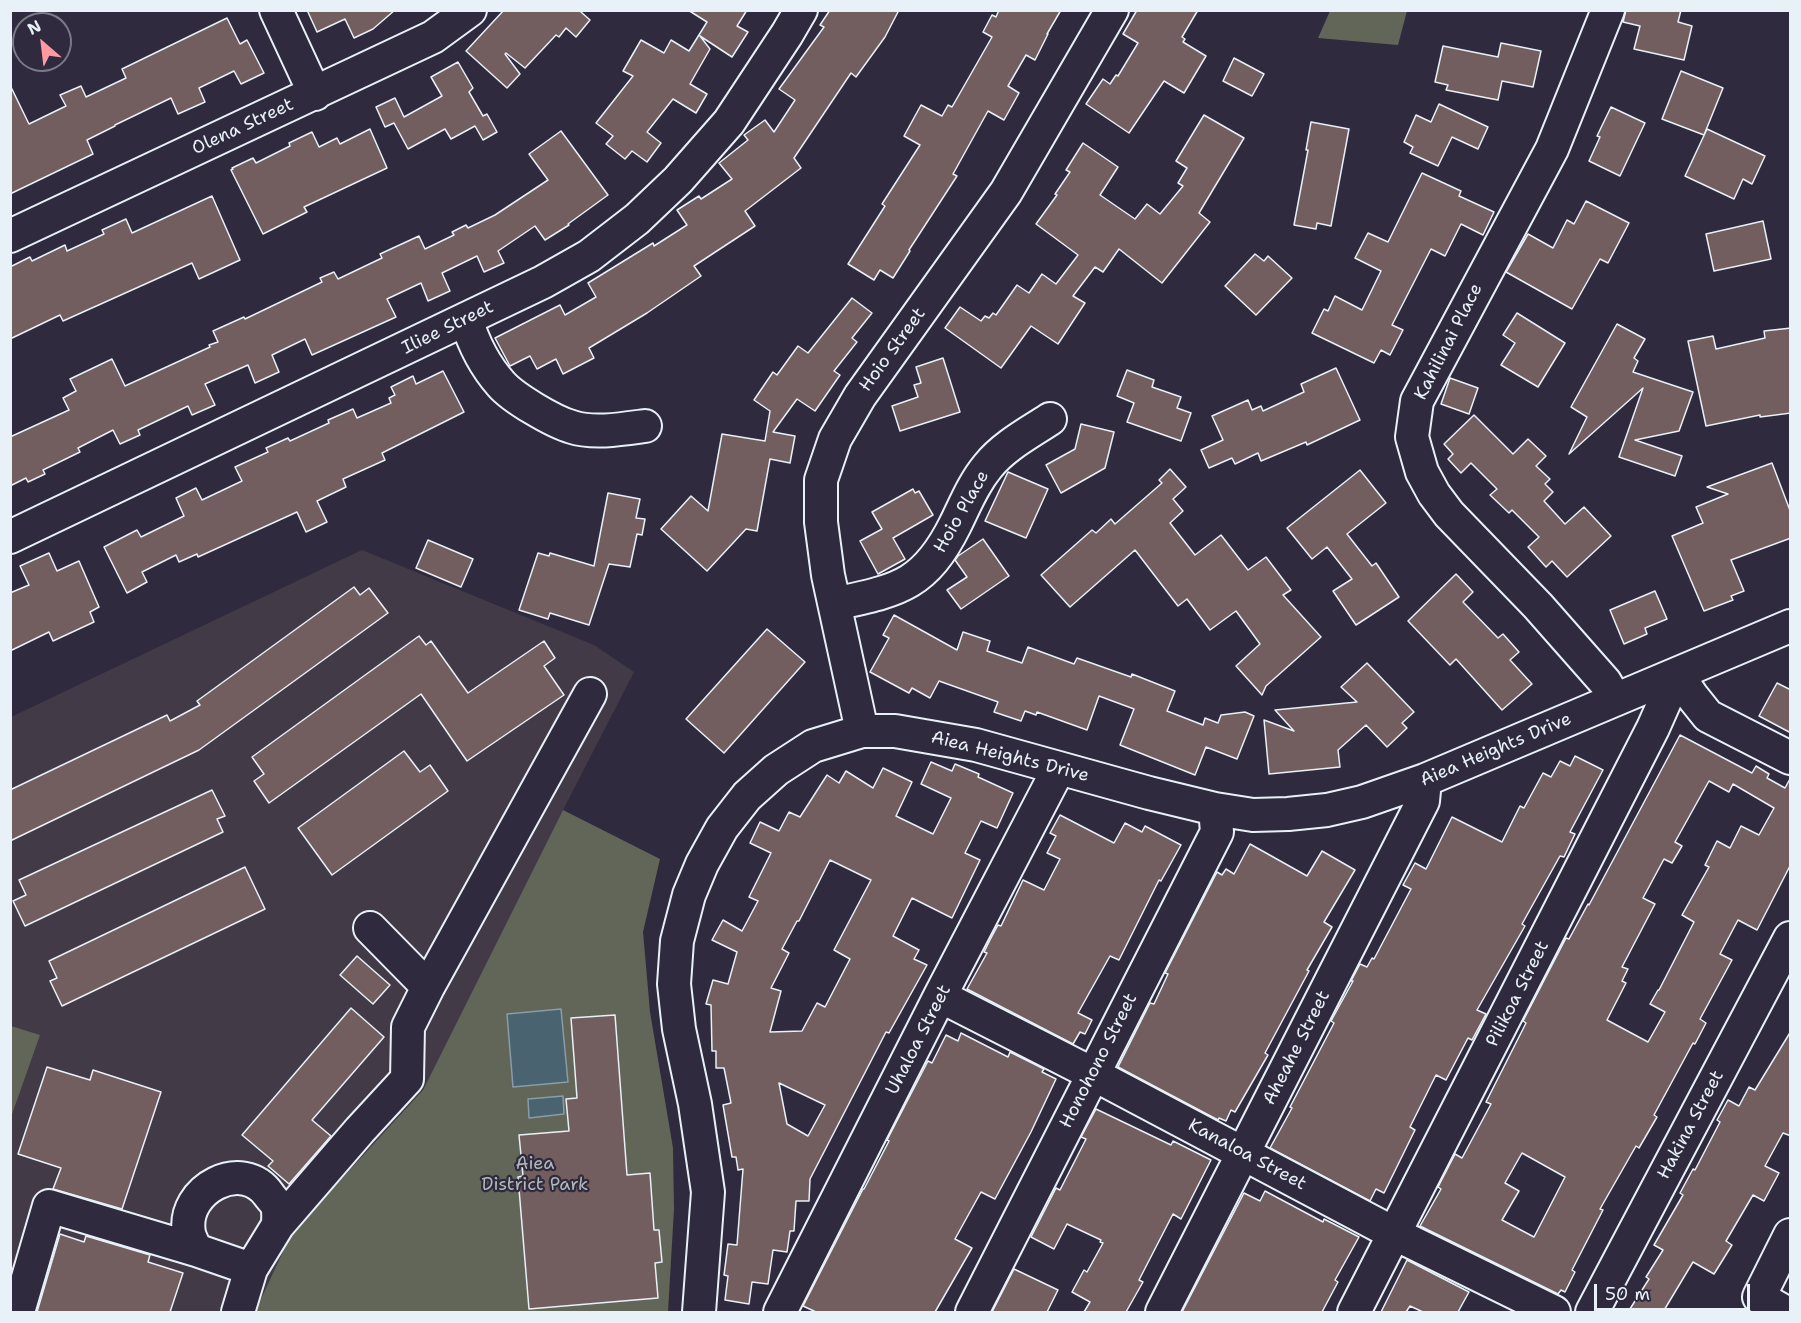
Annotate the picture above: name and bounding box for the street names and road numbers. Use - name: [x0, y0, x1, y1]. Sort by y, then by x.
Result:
- street label: Olena Street: [189, 94, 297, 160]
- street label: Kahilinai Place: [1410, 280, 1488, 404]
- street label: Iliee Street: [399, 297, 497, 359]
- street label: Hoio Street: [855, 304, 931, 396]
- street label: Hoio Place: [930, 467, 994, 557]
- street label: Aiea Heights Drive: [1417, 708, 1575, 792]
- street label: Aiea Heights Drive: [929, 727, 1091, 787]
- street label: Pilikoa Street: [1482, 937, 1554, 1051]
- street label: Uhaloa Street: [882, 981, 956, 1099]
- street label: Aheahe Street: [1259, 987, 1335, 1109]
- street label: Honohono Street: [1056, 990, 1142, 1132]
- street label: Hakina Street: [1653, 1067, 1729, 1183]
- street label: Kanaloa Street: [1184, 1115, 1310, 1195]

